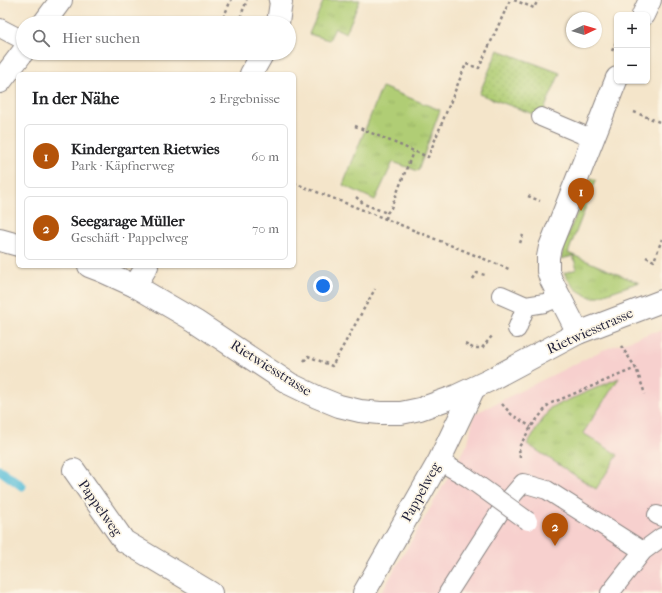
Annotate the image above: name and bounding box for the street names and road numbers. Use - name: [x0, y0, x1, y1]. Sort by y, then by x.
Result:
- street label: Rietwiesstrasse: [544, 304, 636, 358]
- street label: Rietwiesstrasse: [227, 336, 315, 400]
- street label: Pappelweg: [398, 459, 444, 525]
- street label: Pappelweg: [74, 476, 126, 540]

